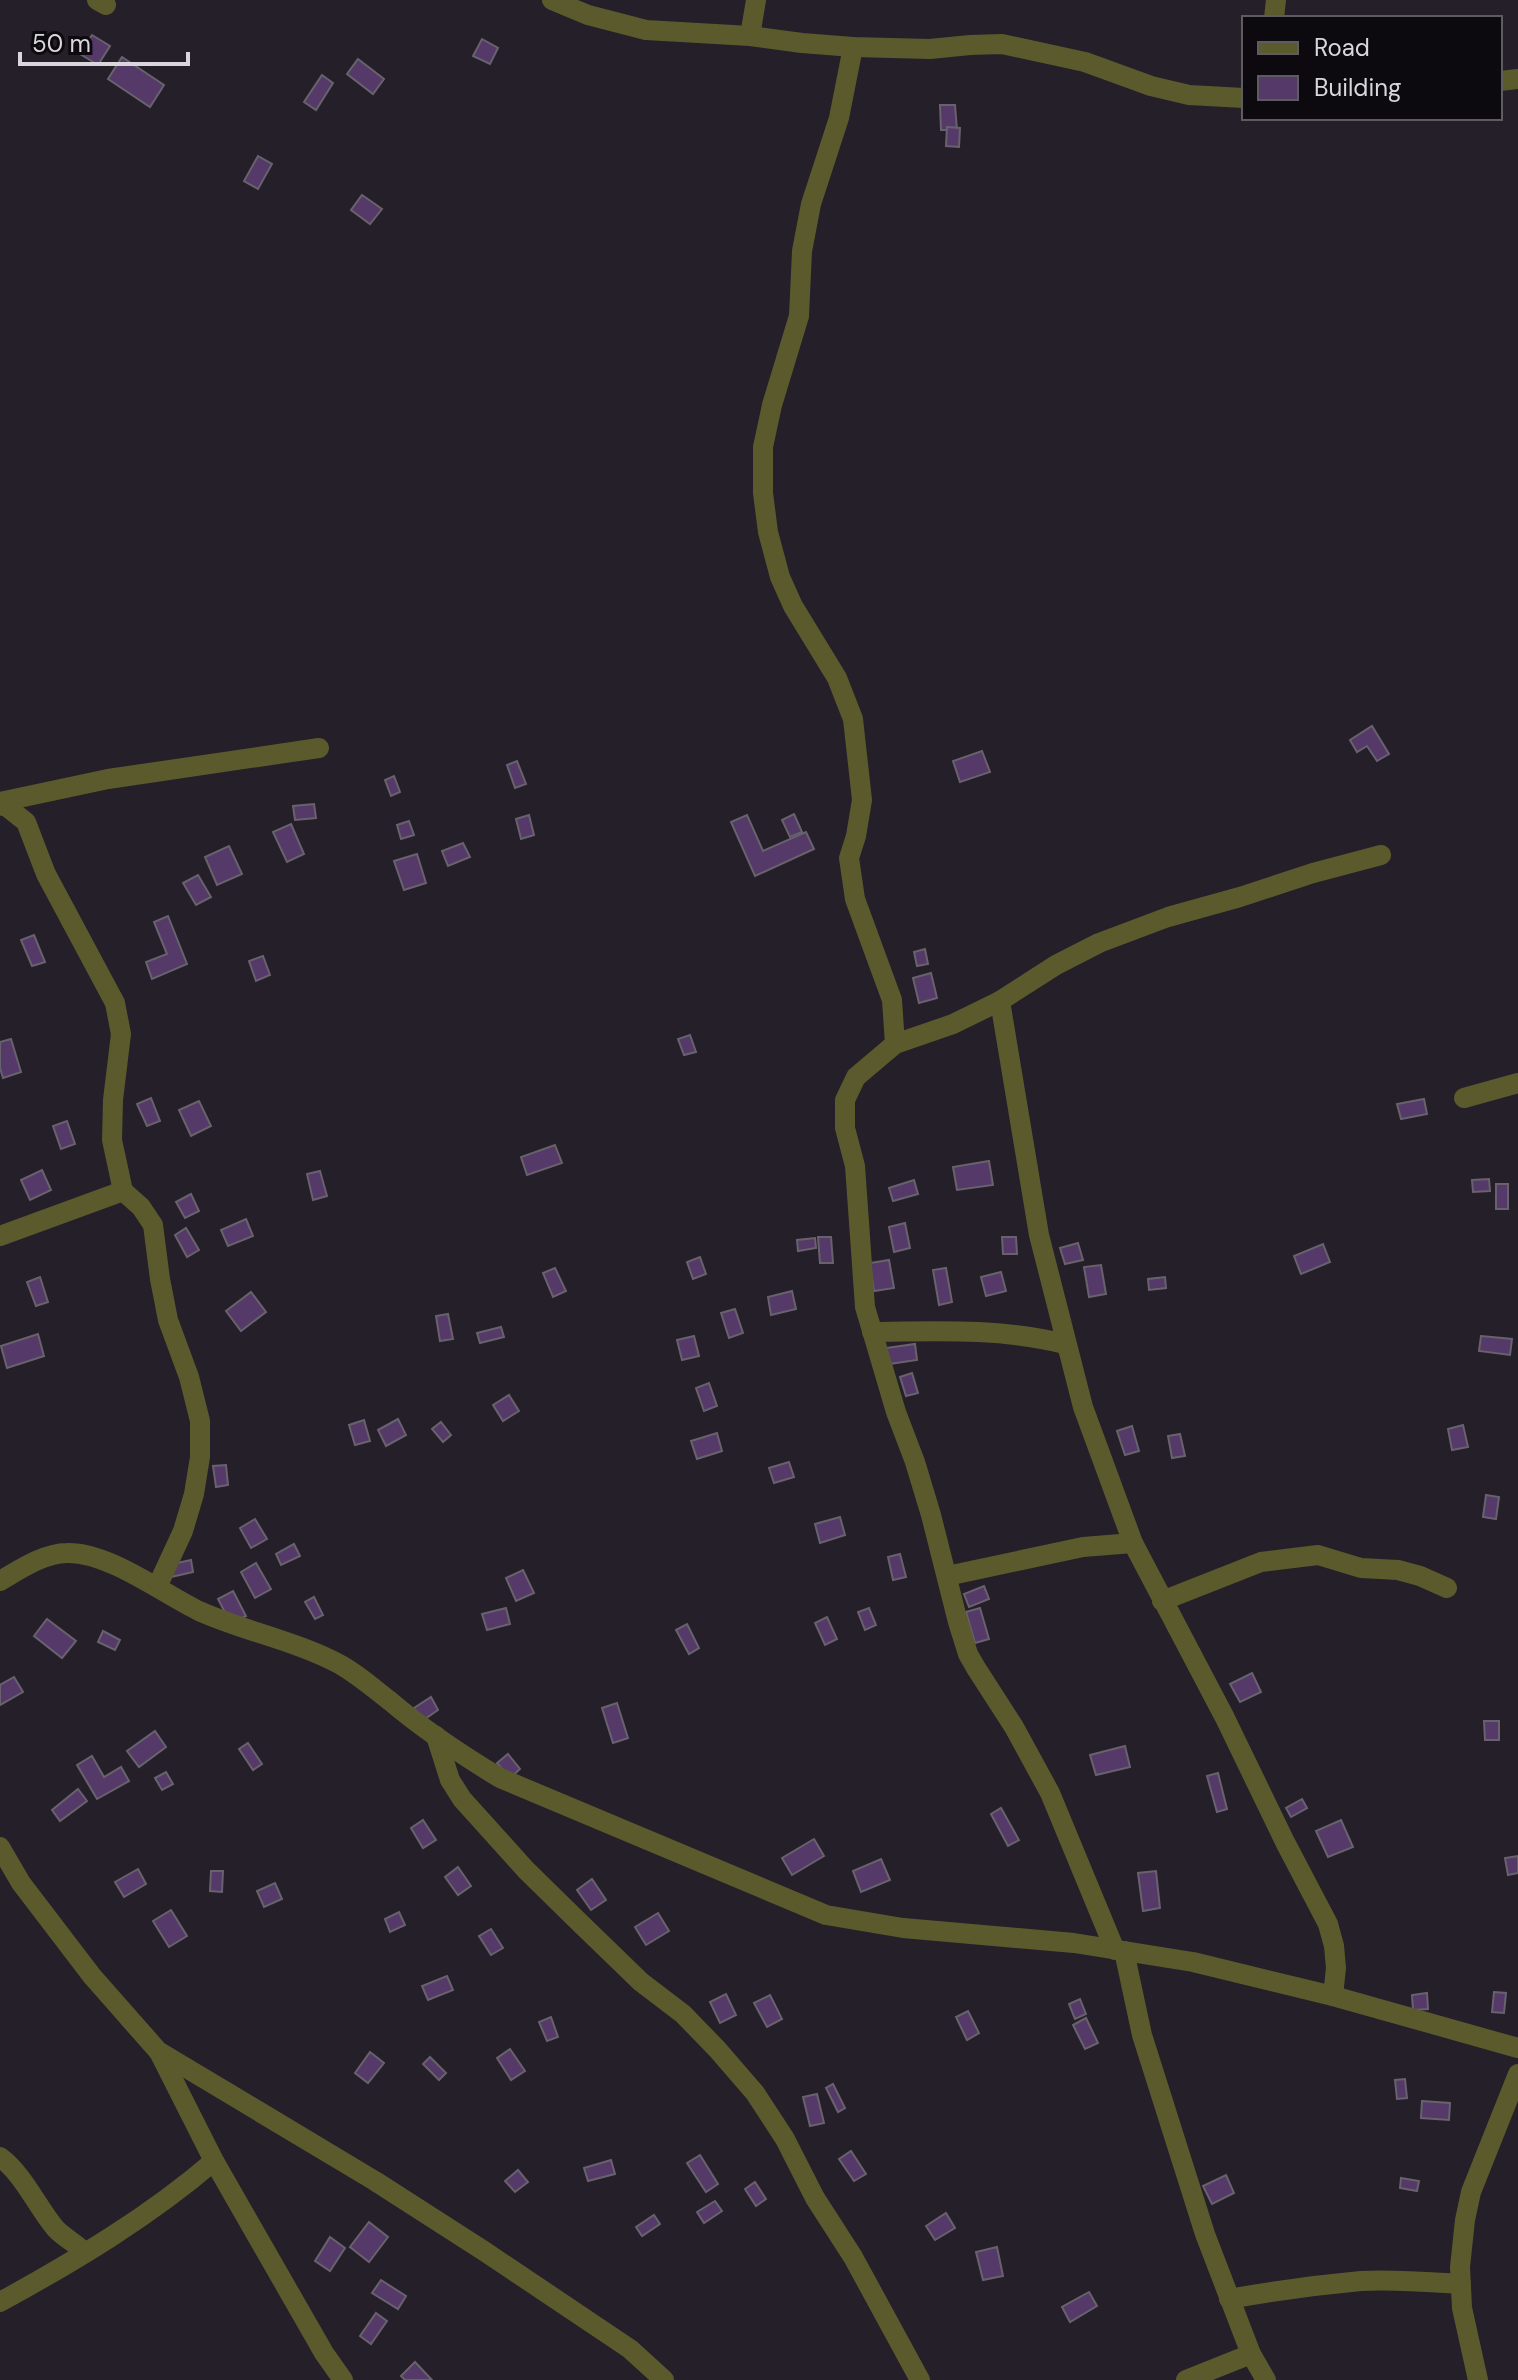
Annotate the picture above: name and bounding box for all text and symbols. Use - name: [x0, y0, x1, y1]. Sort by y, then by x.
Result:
- scale bar: [20, 16, 188, 66]
- legend: [1242, 16, 1502, 120]
- text: 50 m: [32, 28, 91, 59]
- text: Road: [1314, 32, 1370, 63]
- text: Building: [1314, 72, 1401, 103]

